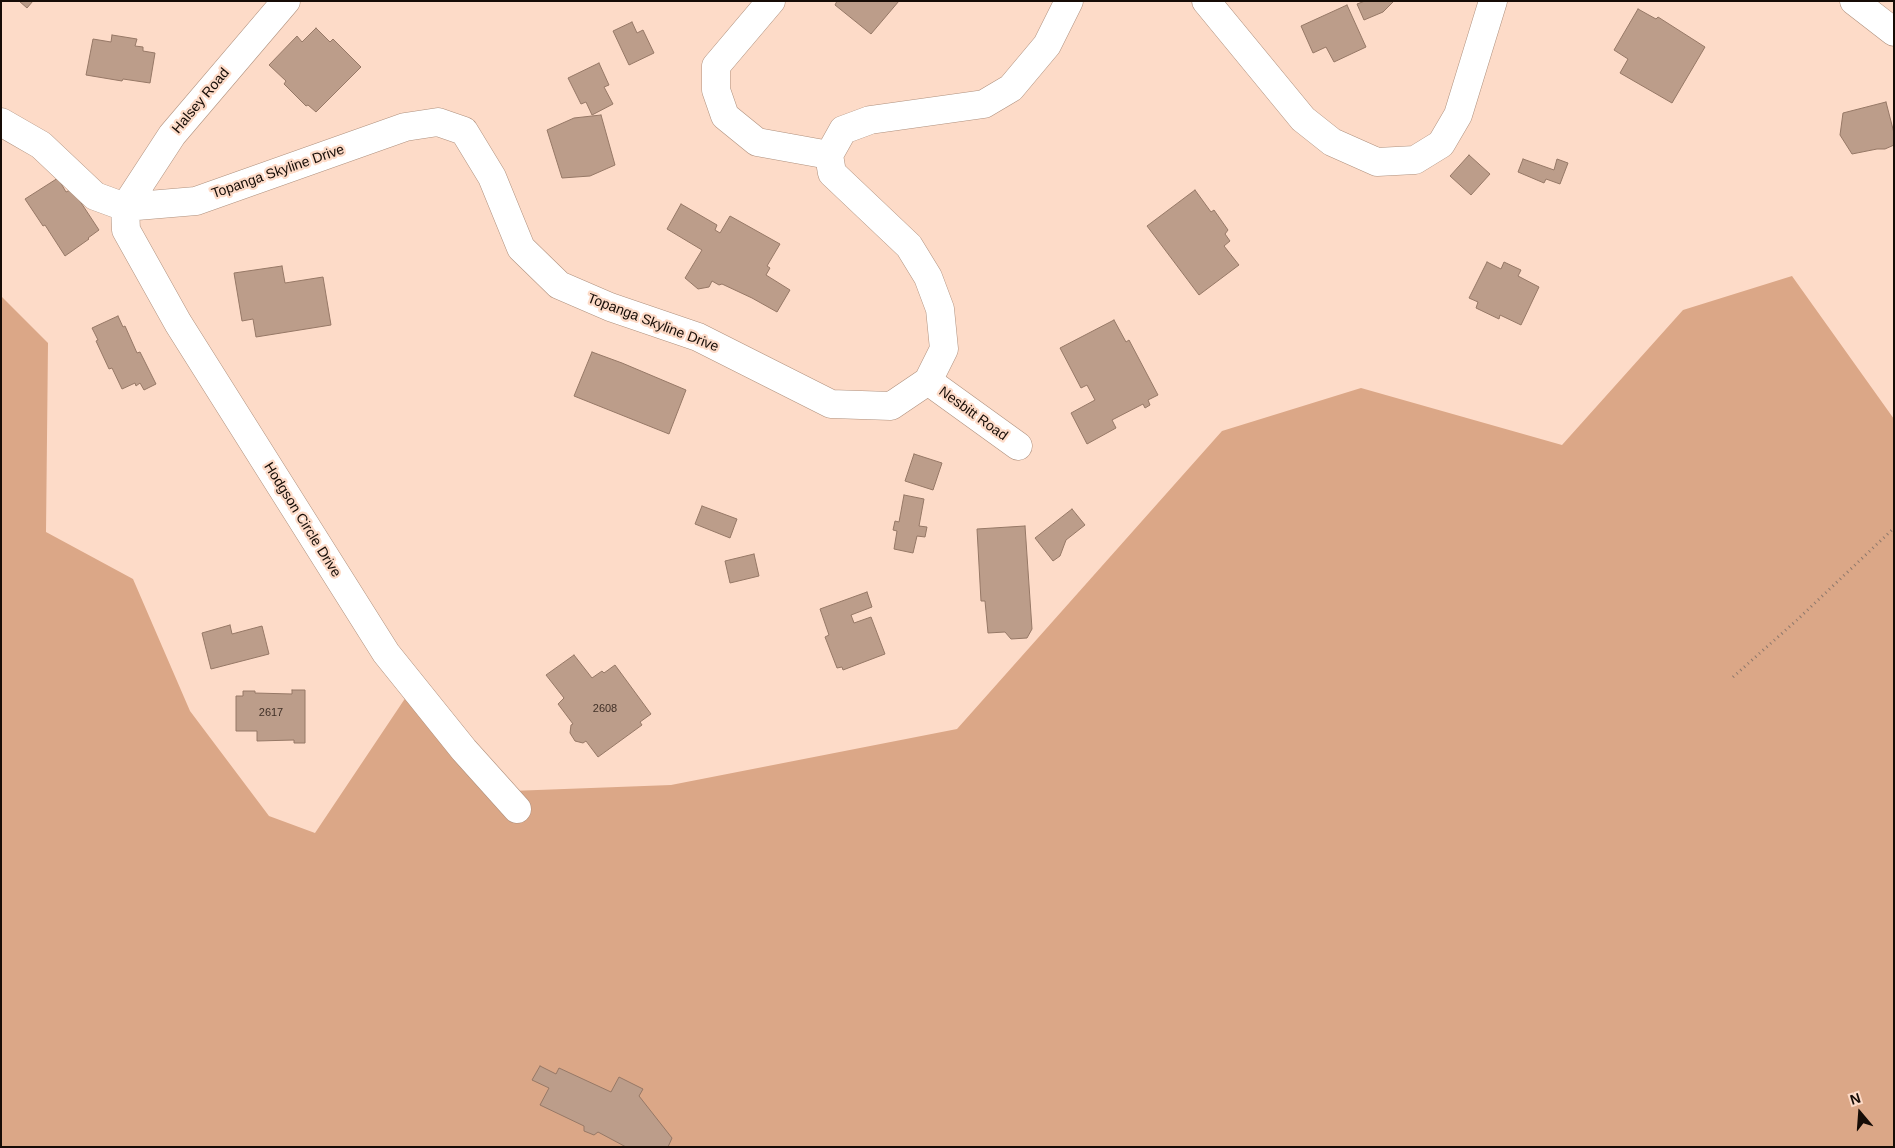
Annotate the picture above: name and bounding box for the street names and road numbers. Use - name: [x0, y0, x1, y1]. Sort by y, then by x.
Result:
- street label: Halsey Road: [169, 65, 233, 137]
- street label: Topanga Skyline Drive: [209, 141, 347, 203]
- street label: Topanga Skyline Drive: [585, 290, 721, 356]
- street label: Nesbitt Road: [935, 383, 1011, 445]
- street label: Hodgson Circle Drive: [260, 459, 344, 581]

